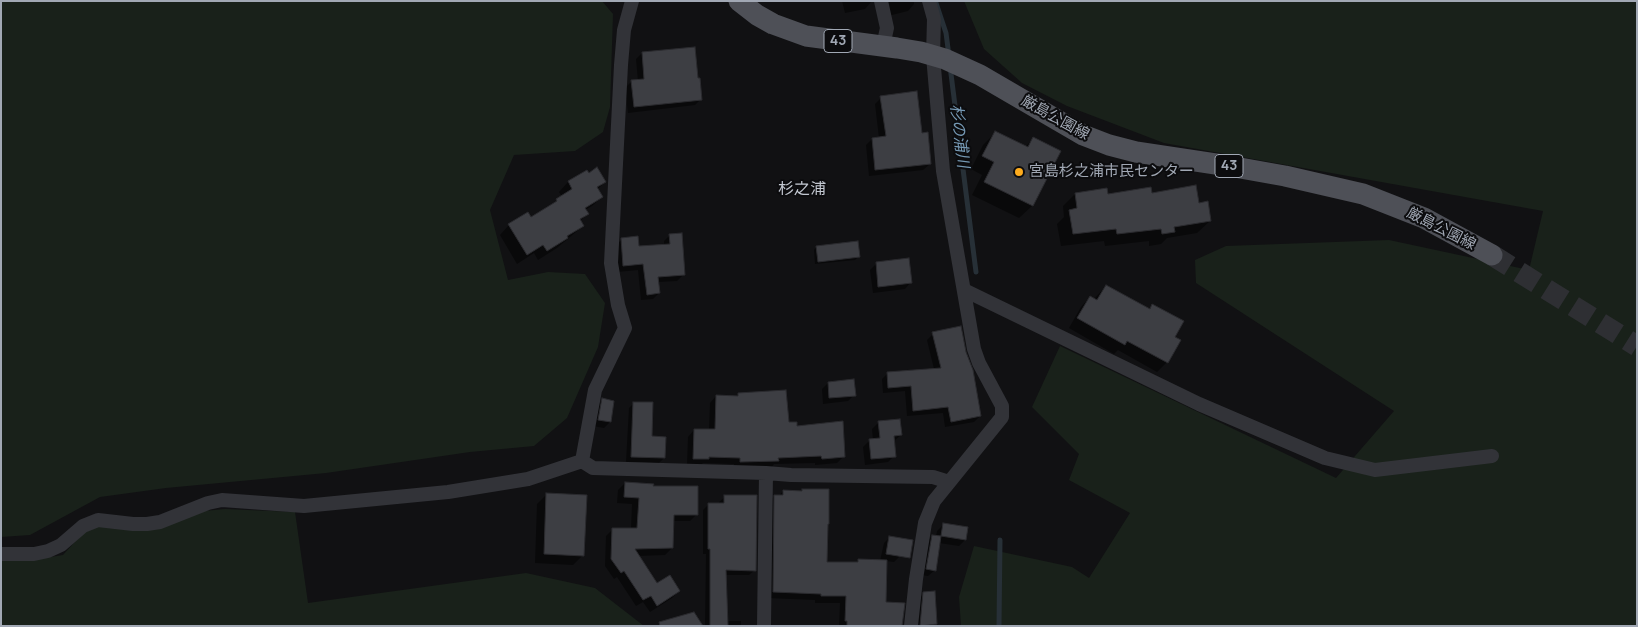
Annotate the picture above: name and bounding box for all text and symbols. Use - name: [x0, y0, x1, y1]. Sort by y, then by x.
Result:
- road number: 43: [824, 29, 852, 52]
- street label: 厳島公園線: [1018, 92, 1092, 144]
- water label: 杉の浦川: [946, 103, 972, 169]
- road number: 43: [1215, 154, 1243, 178]
- place label: 宮島杉之浦市民センター: [1029, 163, 1194, 181]
- marker: 宮島杉之浦市民センター: [1013, 166, 1025, 178]
- district label: 杉之浦: [778, 180, 826, 200]
- street label: 厳島公園線: [1404, 204, 1478, 254]

